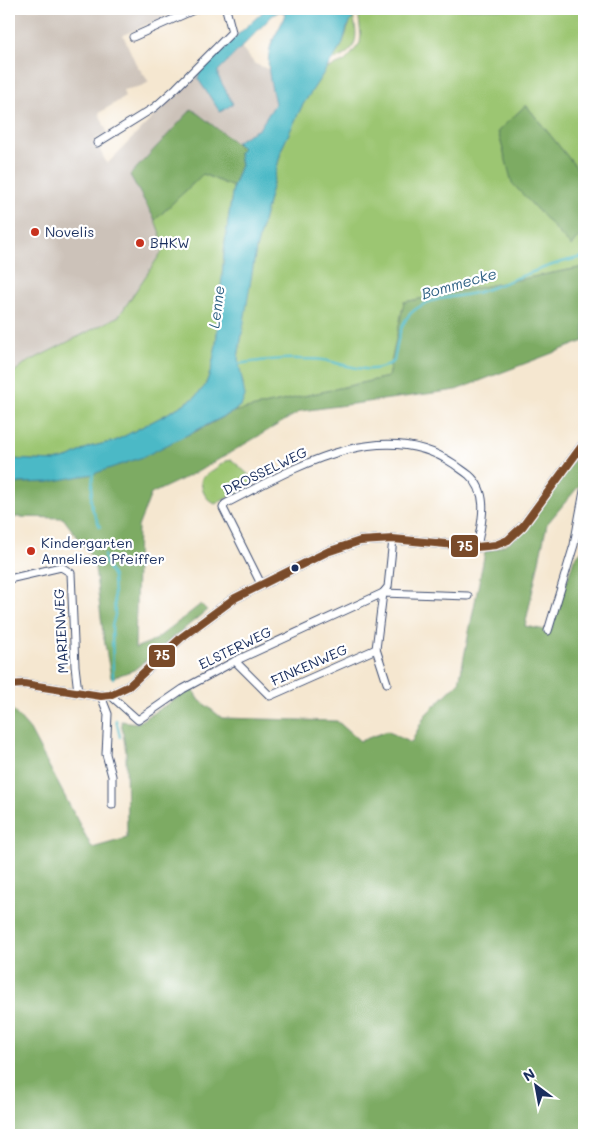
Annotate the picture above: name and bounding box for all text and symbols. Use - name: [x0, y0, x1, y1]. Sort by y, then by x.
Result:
- place label: Novelis: [45, 222, 94, 241]
- marker: Novelis: [29, 226, 41, 238]
- place label: BHKW: [150, 233, 189, 252]
- marker: BHKW: [134, 237, 146, 249]
- water label: Bommecke: [419, 263, 499, 303]
- water label: Lenne: [203, 284, 229, 329]
- street label: DROSSELWEG: [219, 442, 310, 499]
- place label: Kindergarten Anneliese Pfeiffer: [41, 533, 165, 568]
- line badge: 75: [450, 534, 479, 558]
- text: 75: [457, 536, 473, 555]
- marker: Kindergarten Anneliese Pfeiffer: [25, 545, 37, 557]
- unlabelled marker: [290, 563, 300, 573]
- street label: MARIENWEG: [49, 588, 72, 674]
- street label: ELSTERWEG: [195, 622, 274, 673]
- street label: FINKENWEG: [268, 639, 350, 690]
- line badge: 75: [148, 644, 176, 668]
- text: 75: [154, 645, 170, 664]
- north arrow: [510, 1062, 560, 1112]
- text: N: [519, 1064, 538, 1085]

